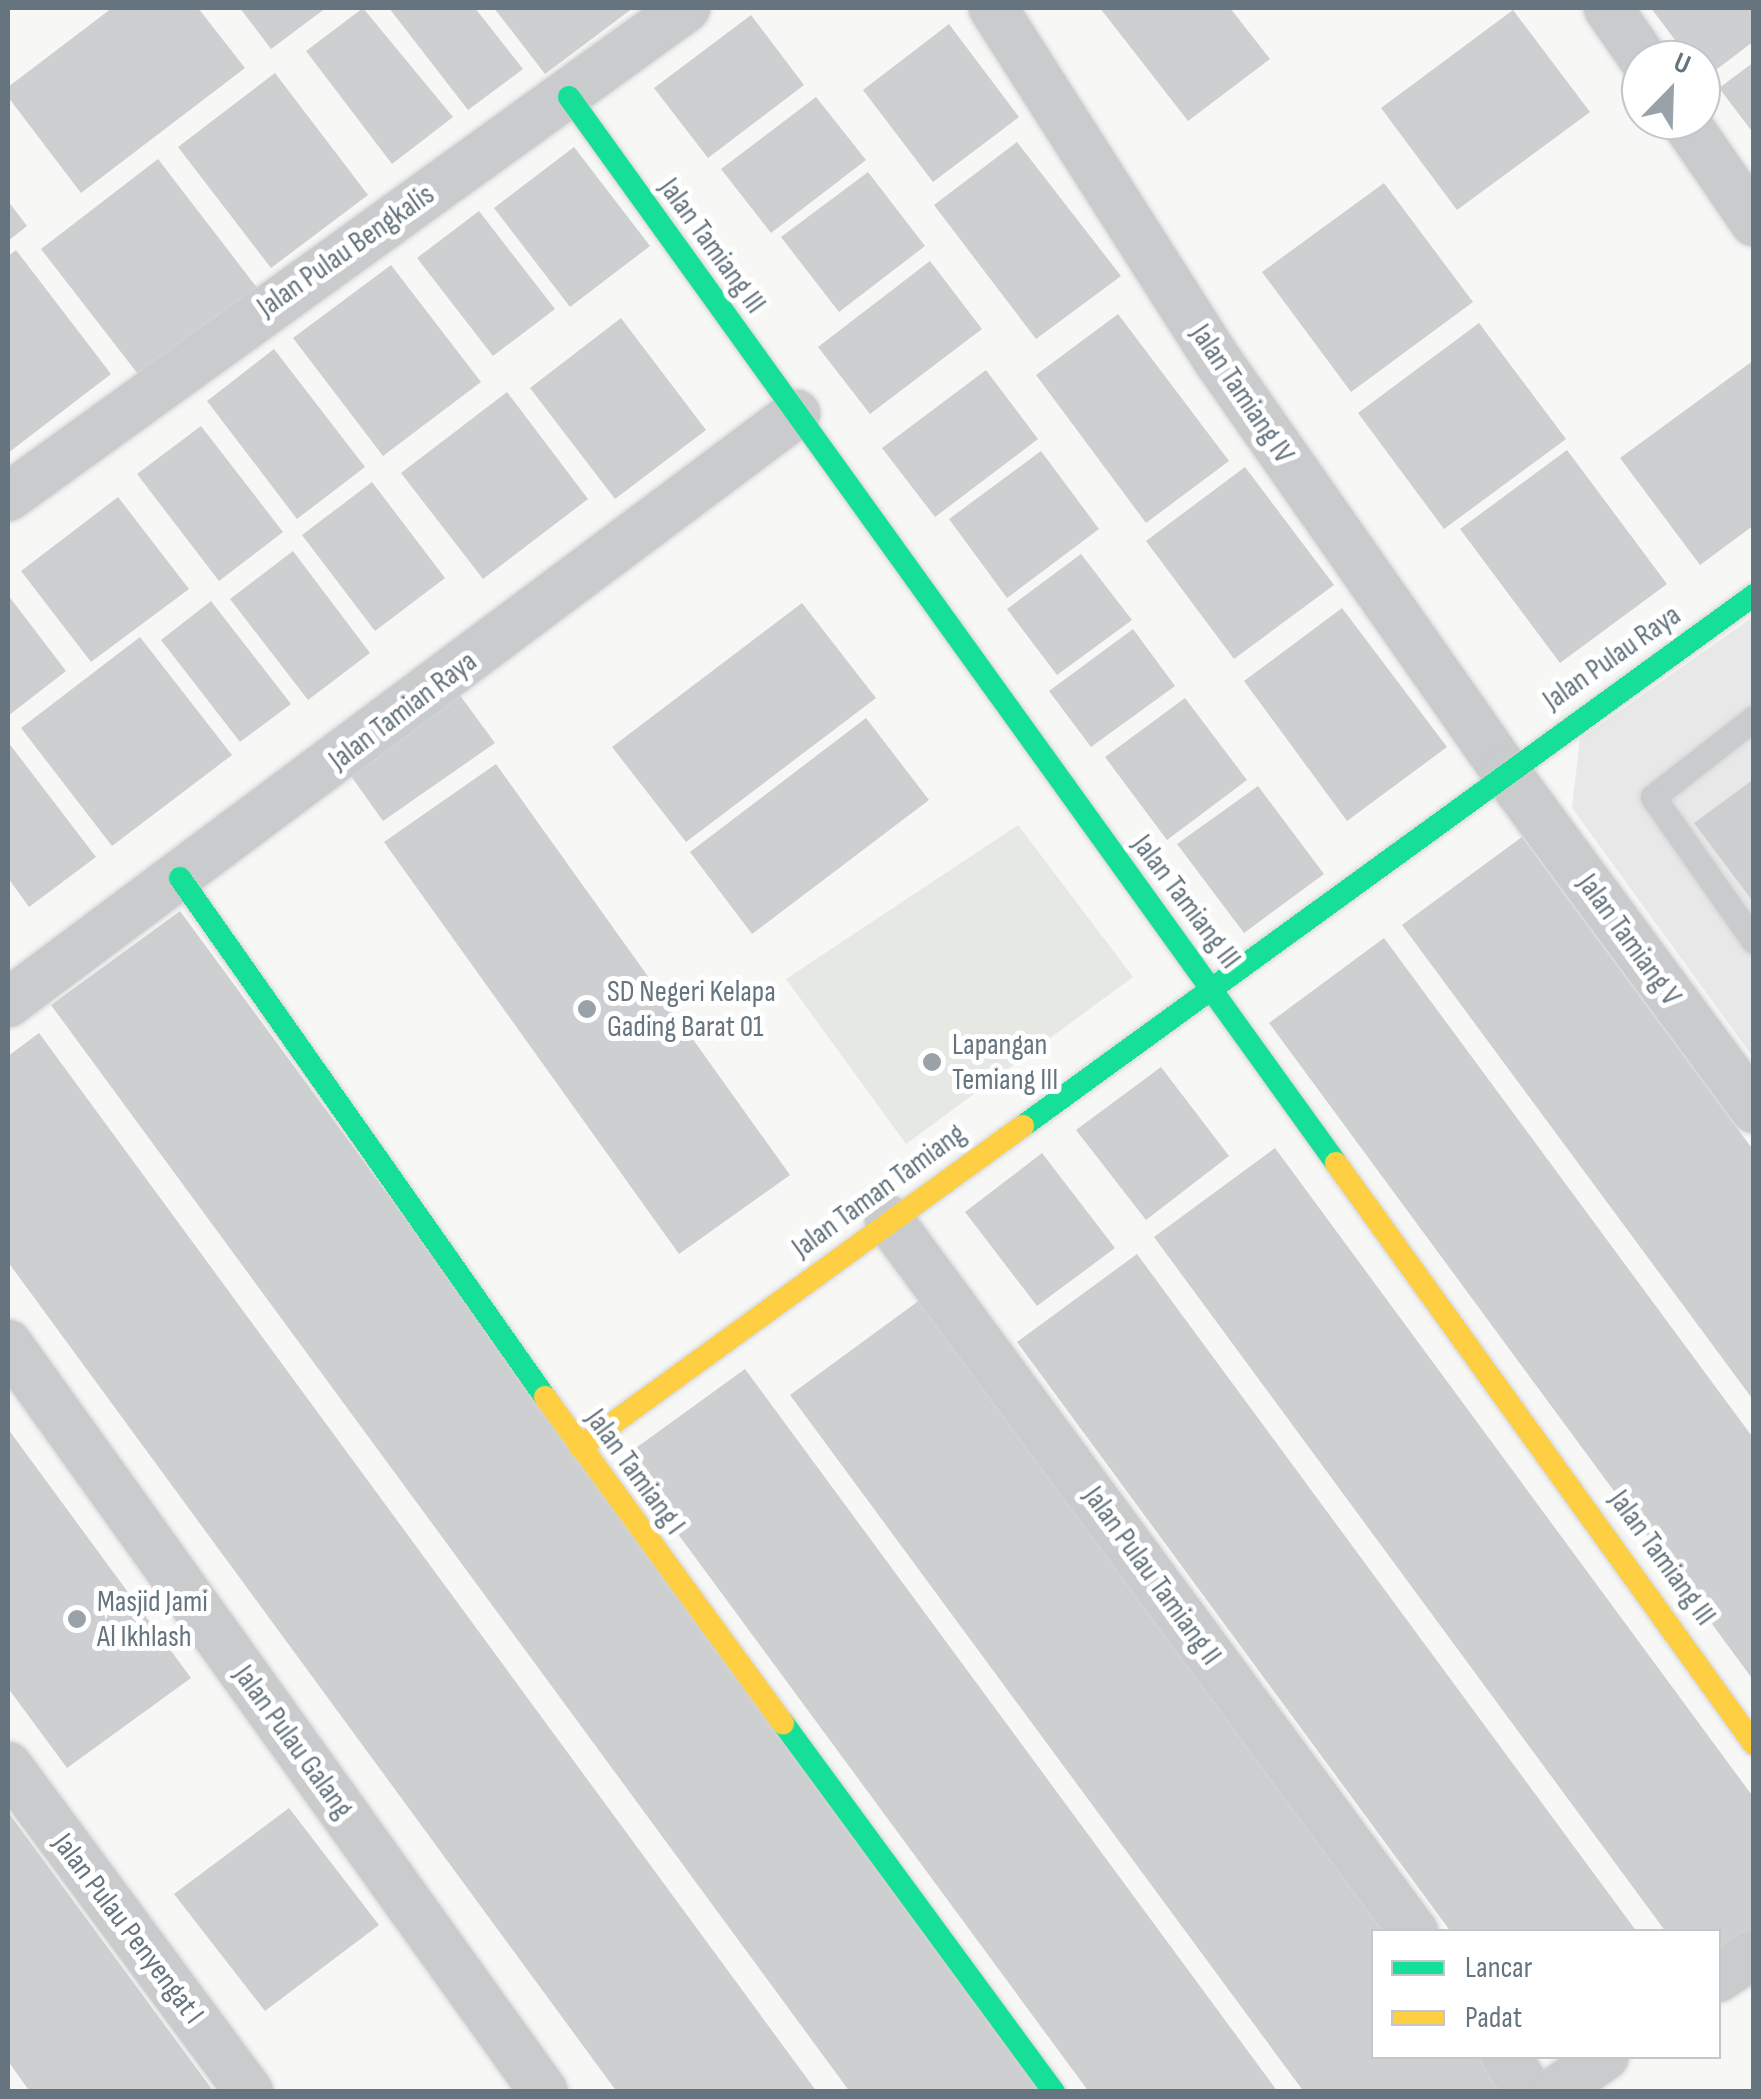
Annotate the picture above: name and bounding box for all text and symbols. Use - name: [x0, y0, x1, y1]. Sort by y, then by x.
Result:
- north arrow: [1621, 40, 1721, 140]
- text: U: [1669, 46, 1695, 82]
- street label: Jalan Tamiang III: [651, 171, 773, 321]
- street label: Jalan Pulau Bengkalis: [251, 177, 441, 325]
- street label: Jalan Tamiang IV: [1182, 318, 1302, 470]
- street label: Jalan Pulau Raya: [1536, 597, 1688, 719]
- street label: Jalan Tamian Raya: [322, 644, 484, 778]
- street label: Jalan Tamiang III: [1124, 828, 1248, 976]
- street label: Jalan Tamiang V: [1569, 867, 1689, 1013]
- place label: SD Negeri Kelapa Gading Barat 01: [607, 974, 776, 1044]
- marker: SD Negeri Kelapa Gading Barat 01: [576, 998, 598, 1020]
- place label: Lapangan Temiang III: [952, 1027, 1058, 1098]
- marker: Lapangan Temiang III: [921, 1051, 943, 1073]
- street label: Jalan Taman Tamiang: [785, 1116, 973, 1266]
- street label: Jalan Tamiang I: [577, 1402, 693, 1542]
- street label: Jalan Pulau Tamiang II: [1075, 1480, 1229, 1672]
- street label: Jalan Tamiang III: [1601, 1483, 1723, 1633]
- place label: Masjid Jami Al Ikhlash: [97, 1584, 208, 1654]
- marker: Masjid Jami Al Ikhlash: [66, 1608, 88, 1630]
- street label: Jalan Pulau Galang: [225, 1658, 361, 1826]
- street label: Jalan Pulau Penyengat I: [45, 1827, 211, 2031]
- legend: [1371, 1929, 1721, 2059]
- text: Lancar: [1465, 1950, 1532, 1986]
- text: Padat: [1465, 2000, 1522, 2036]

